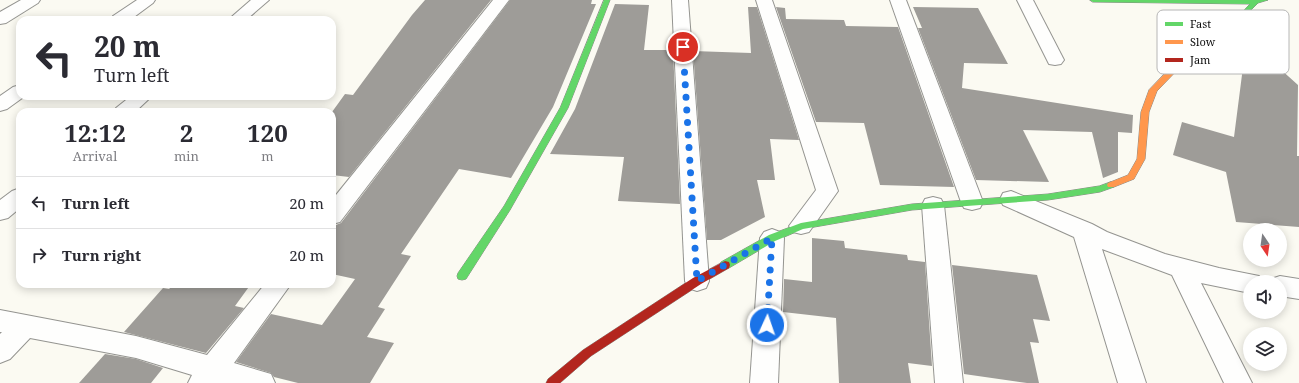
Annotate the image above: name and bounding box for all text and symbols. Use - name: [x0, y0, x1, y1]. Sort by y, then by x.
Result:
- legend: [1157, 10, 1289, 74]
- text: Fast: [1190, 16, 1211, 31]
- text: 20 m: [94, 27, 161, 65]
- pin: [666, 30, 700, 64]
- icon: left: [28, 32, 80, 84]
- text: Slow: [1190, 34, 1216, 49]
- icon: arrive: [672, 36, 694, 58]
- text: Jam: [1189, 52, 1211, 67]
- text: Turn left: [94, 63, 169, 87]
- text: 12:12: [64, 116, 126, 149]
- text: 2: [180, 116, 193, 149]
- text: 120: [247, 116, 288, 149]
- text: Arrival: [73, 147, 117, 165]
- text: min: [174, 147, 199, 165]
- text: m: [261, 147, 274, 165]
- icon: left: [28, 192, 50, 214]
- text: Turn left: [62, 193, 130, 213]
- text: 20 m: [289, 193, 324, 213]
- north arrow: [1243, 223, 1287, 267]
- map controls: [1243, 223, 1287, 371]
- icon: right: [28, 244, 50, 266]
- text: Turn right: [62, 245, 141, 265]
- text: 20 m: [289, 245, 324, 265]
- button: sound: [1243, 275, 1287, 319]
- position arrow: [746, 304, 788, 346]
- button: layers: [1243, 327, 1287, 371]

